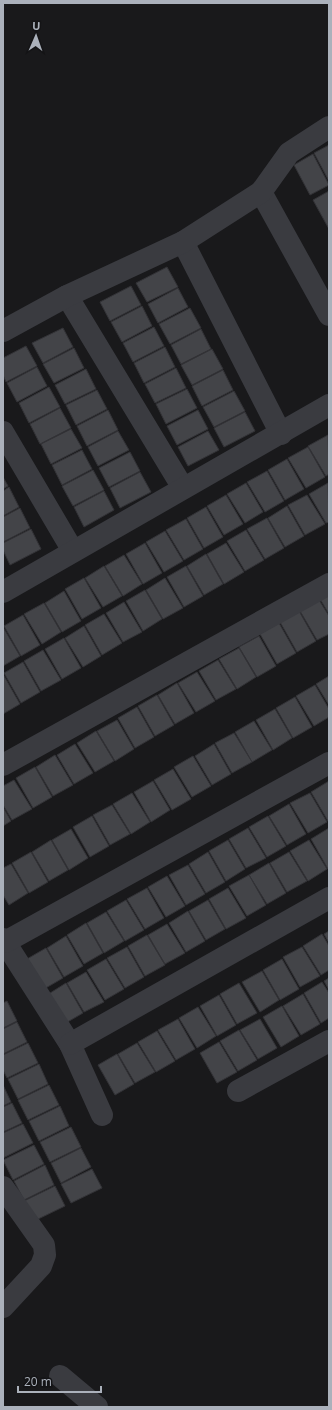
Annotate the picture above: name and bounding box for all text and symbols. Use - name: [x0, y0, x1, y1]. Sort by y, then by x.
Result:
- north arrow: [16, 16, 56, 56]
- text: U: [32, 18, 41, 33]
- scale bar: [18, 1368, 101, 1394]
- text: 20 m: [24, 1373, 52, 1390]

